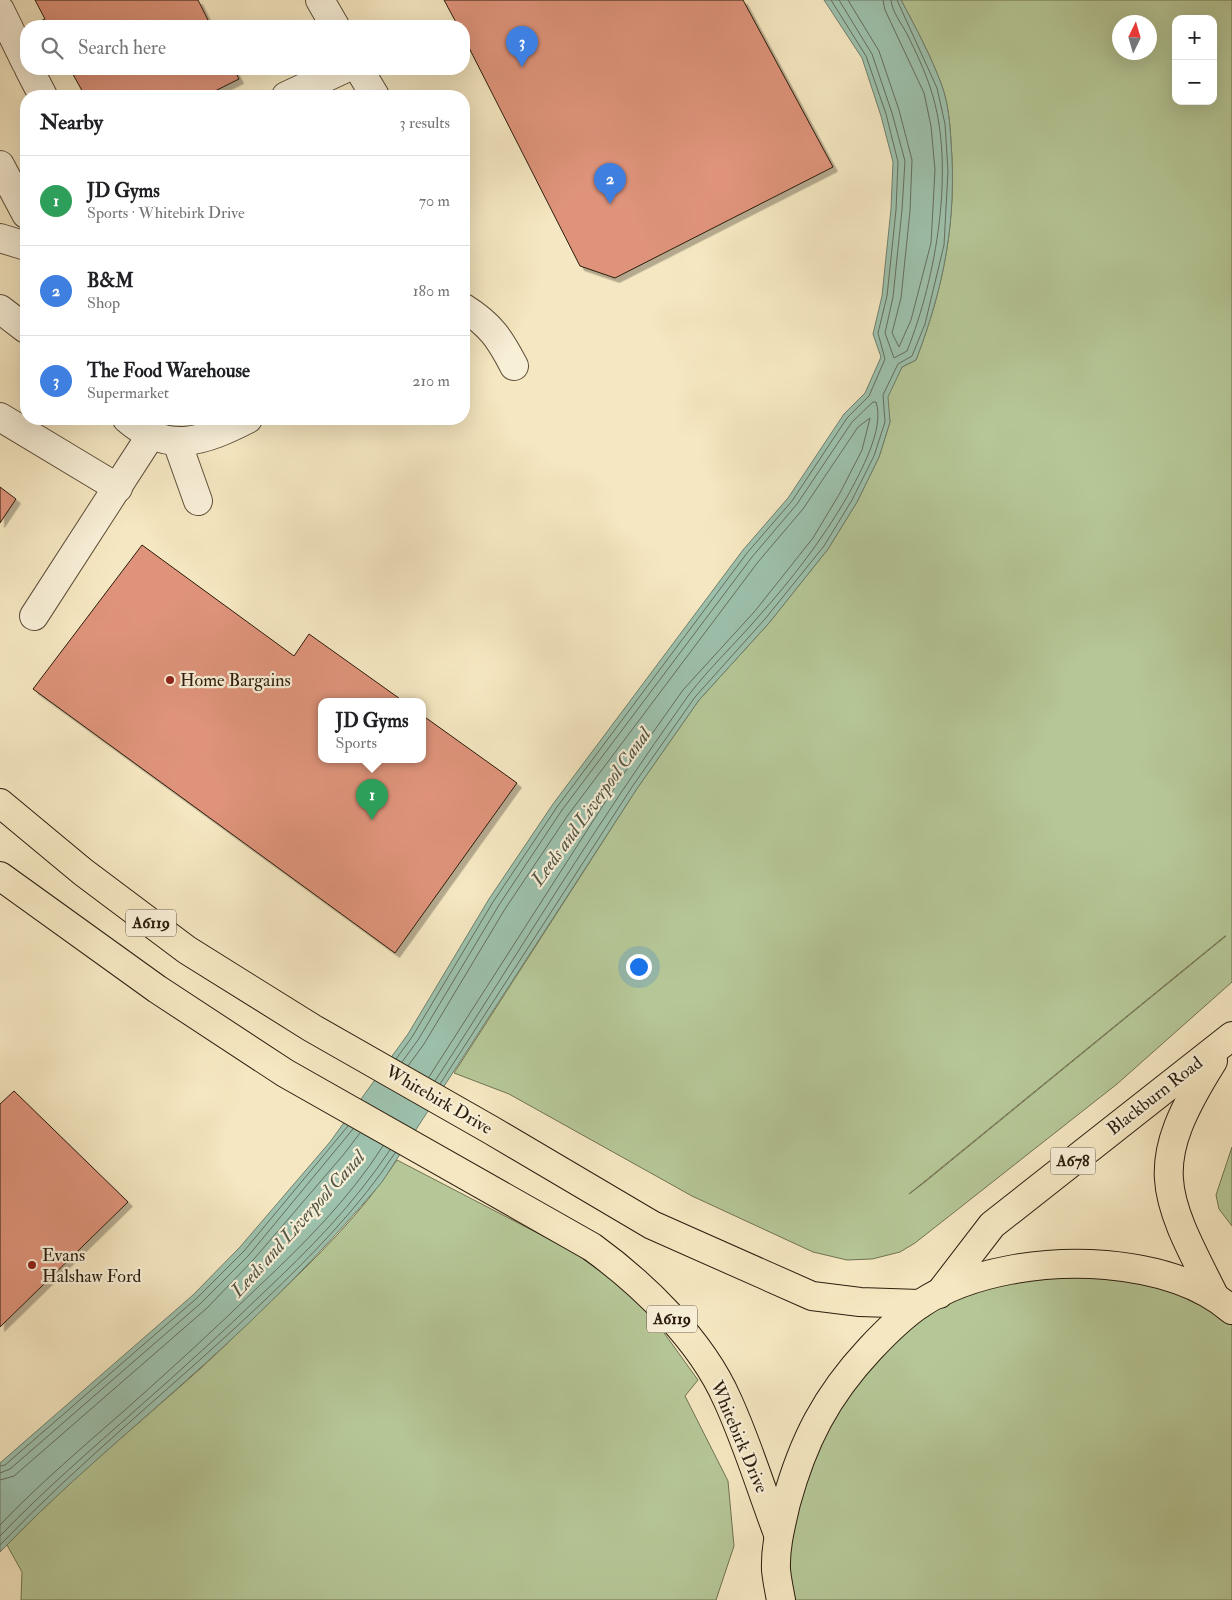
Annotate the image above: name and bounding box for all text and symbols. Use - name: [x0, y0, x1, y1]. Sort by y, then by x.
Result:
- north arrow: [1112, 15, 1157, 60]
- map controls: [1172, 15, 1217, 105]
- button: +: [1172, 15, 1217, 60]
- search box: [20, 20, 470, 75]
- pin: 3: [506, 26, 538, 67]
- icon: search: [38, 34, 66, 62]
- text: Search here: [78, 36, 166, 60]
- button: −: [1172, 60, 1217, 105]
- text: Nearby: [40, 109, 103, 136]
- text: 3 results: [399, 113, 450, 133]
- pin: 2: [594, 163, 626, 204]
- text: JD Gyms: [87, 179, 160, 203]
- text: 1: [53, 191, 59, 211]
- text: 70 m: [419, 191, 450, 211]
- text: Sports · Whitebirk Drive: [87, 203, 245, 223]
- text: B&M: [87, 269, 134, 293]
- text: 2: [52, 281, 60, 301]
- text: 180 m: [413, 281, 450, 301]
- text: Shop: [87, 293, 120, 313]
- text: The Food Warehouse: [87, 359, 250, 383]
- text: 3: [53, 371, 59, 391]
- text: 210 m: [412, 371, 450, 391]
- text: Supermarket: [87, 383, 169, 403]
- place label: Home Bargains: [180, 669, 291, 692]
- marker: Home Bargains: [164, 674, 176, 686]
- popup: [318, 698, 426, 763]
- text: JD Gyms: [336, 709, 408, 733]
- water label: Leeds and Liverpool Canal: [525, 722, 657, 891]
- text: Sports: [336, 733, 377, 753]
- pin: 1: [356, 779, 388, 820]
- road number: A6119: [126, 910, 176, 936]
- your location: [626, 954, 652, 980]
- street label: Blackburn Road: [1103, 1051, 1207, 1140]
- street label: Whitebirk Drive: [381, 1060, 497, 1140]
- water label: Leeds and Liverpool Canal: [225, 1145, 371, 1303]
- road number: A678: [1050, 1148, 1096, 1174]
- place label: Evans Halshaw Ford: [42, 1244, 142, 1288]
- marker: Evans Halshaw Ford: [26, 1259, 38, 1271]
- road number: A6119: [647, 1306, 697, 1332]
- street label: Whitebirk Drive: [705, 1376, 773, 1497]

